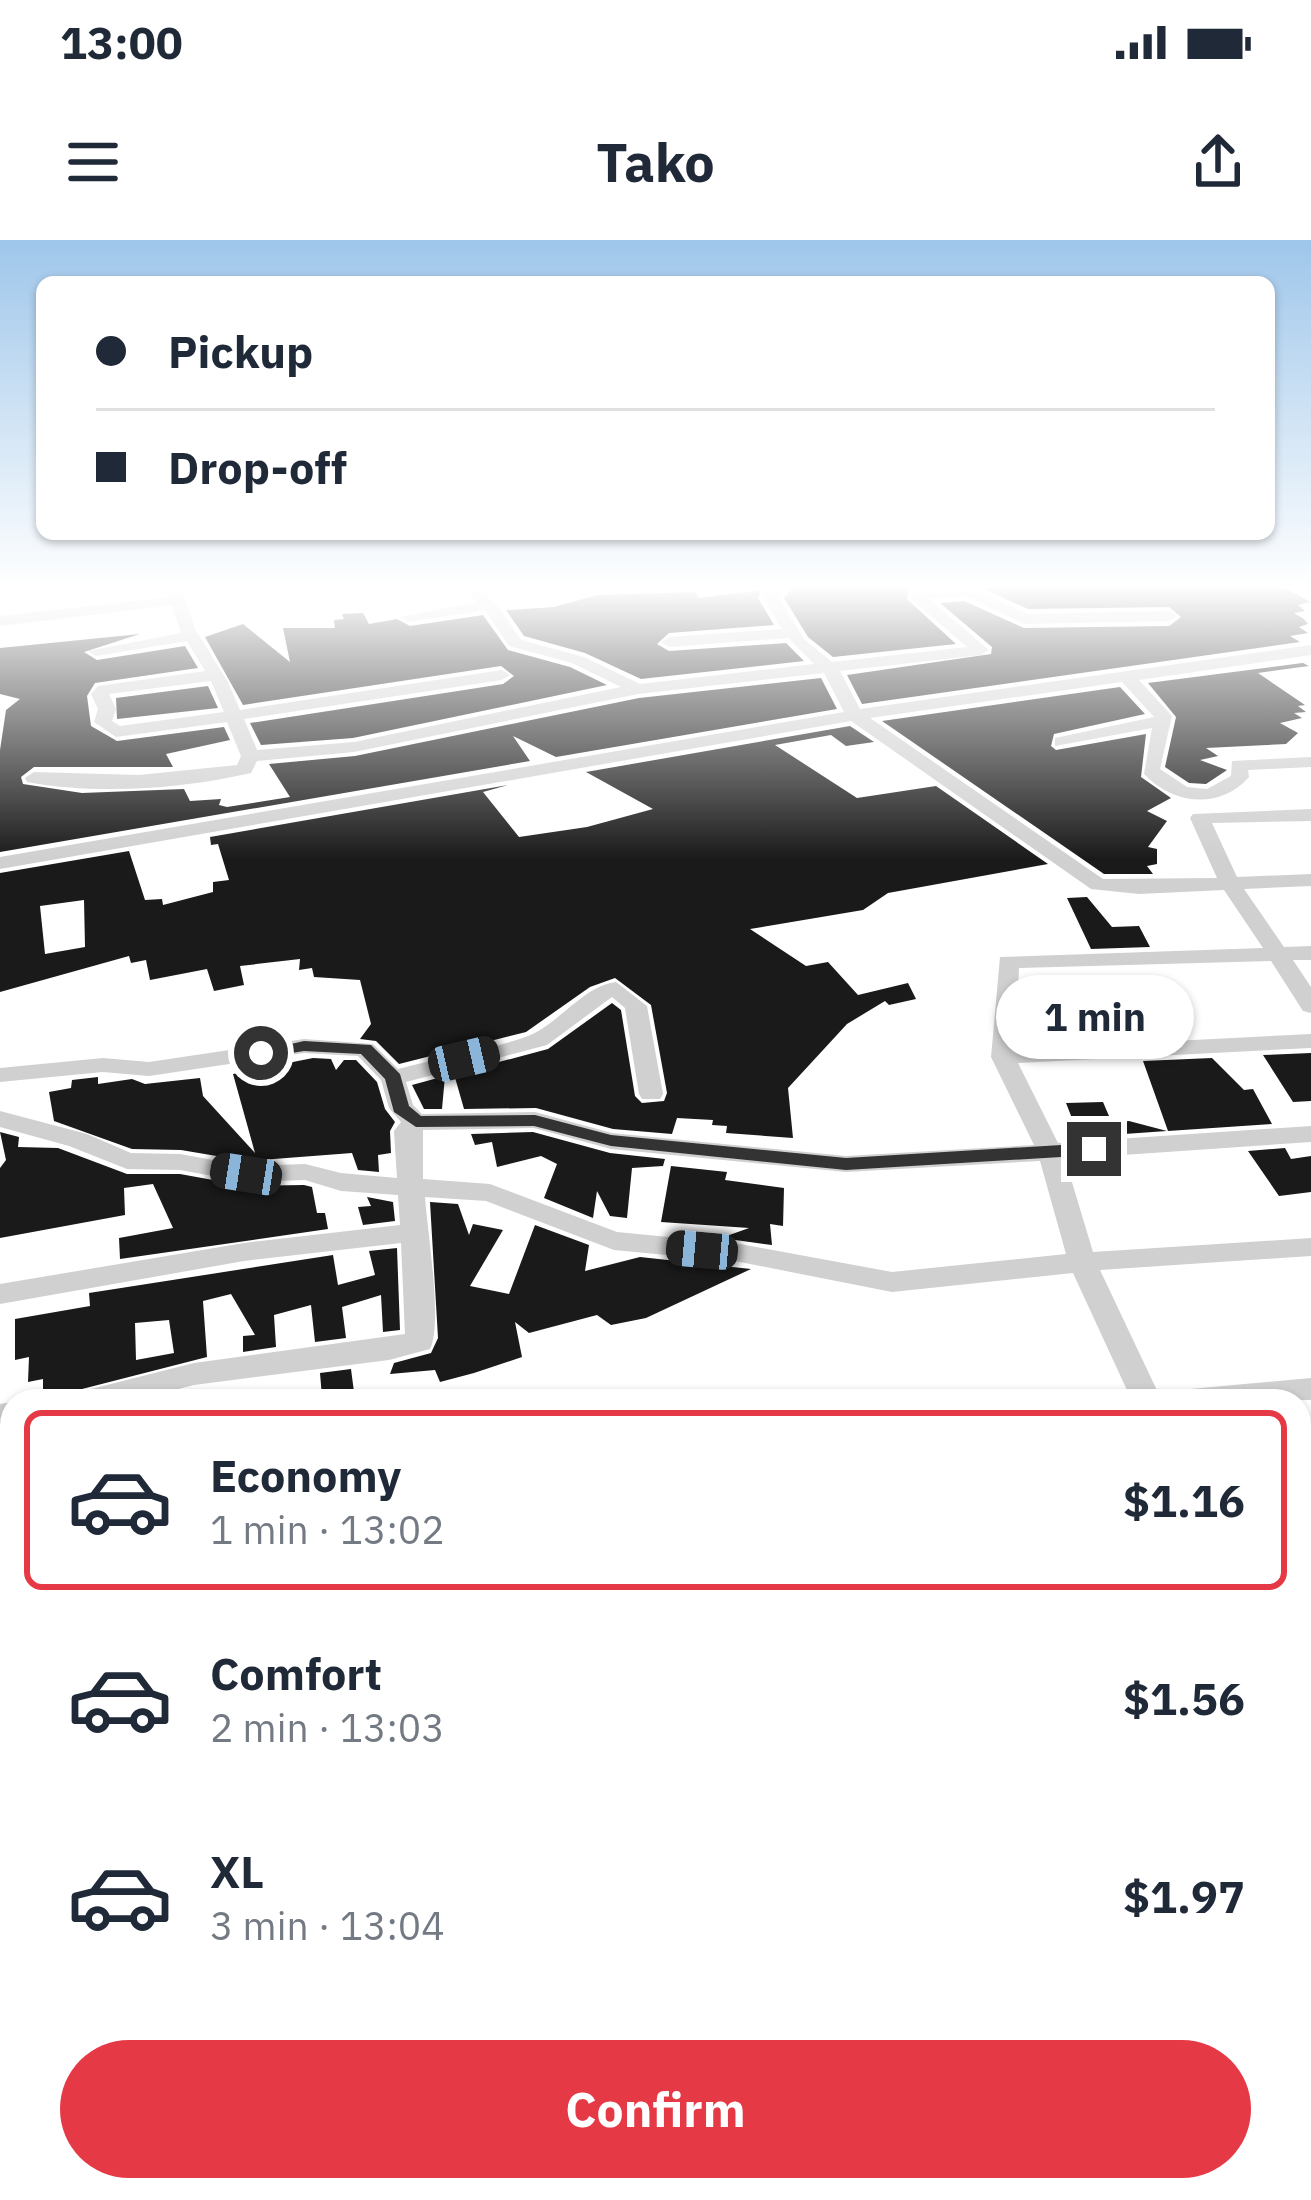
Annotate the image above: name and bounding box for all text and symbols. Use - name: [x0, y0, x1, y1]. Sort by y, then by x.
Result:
- text: 13:00: [60, 13, 183, 71]
- text: Tako: [596, 127, 715, 197]
- icon: menu: [60, 129, 126, 195]
- icon: share: [1185, 129, 1251, 195]
- text: Pickup: [168, 322, 313, 380]
- text: Drop-off: [168, 438, 347, 496]
- callout: 1 min: [995, 975, 1193, 1059]
- text: 1 min: [1044, 991, 1146, 1042]
- route start: [234, 1026, 288, 1080]
- car: [425, 1033, 503, 1085]
- route end: [1067, 1122, 1121, 1176]
- car: [208, 1151, 284, 1197]
- car: [665, 1229, 739, 1271]
- icon: car: [66, 1446, 174, 1554]
- text: Economy: [210, 1446, 401, 1504]
- text: $1.16: [1123, 1471, 1245, 1529]
- text: 1 min · 13:02: [210, 1504, 445, 1555]
- icon: car: [66, 1644, 174, 1752]
- text: Comfort: [210, 1644, 382, 1702]
- text: $1.56: [1123, 1669, 1245, 1727]
- text: 2 min · 13:03: [210, 1702, 445, 1753]
- icon: car: [66, 1842, 174, 1950]
- text: XL: [210, 1842, 264, 1900]
- text: $1.97: [1123, 1867, 1245, 1925]
- text: 3 min · 13:04: [210, 1900, 445, 1951]
- button: Confirm: [60, 2040, 1251, 2178]

